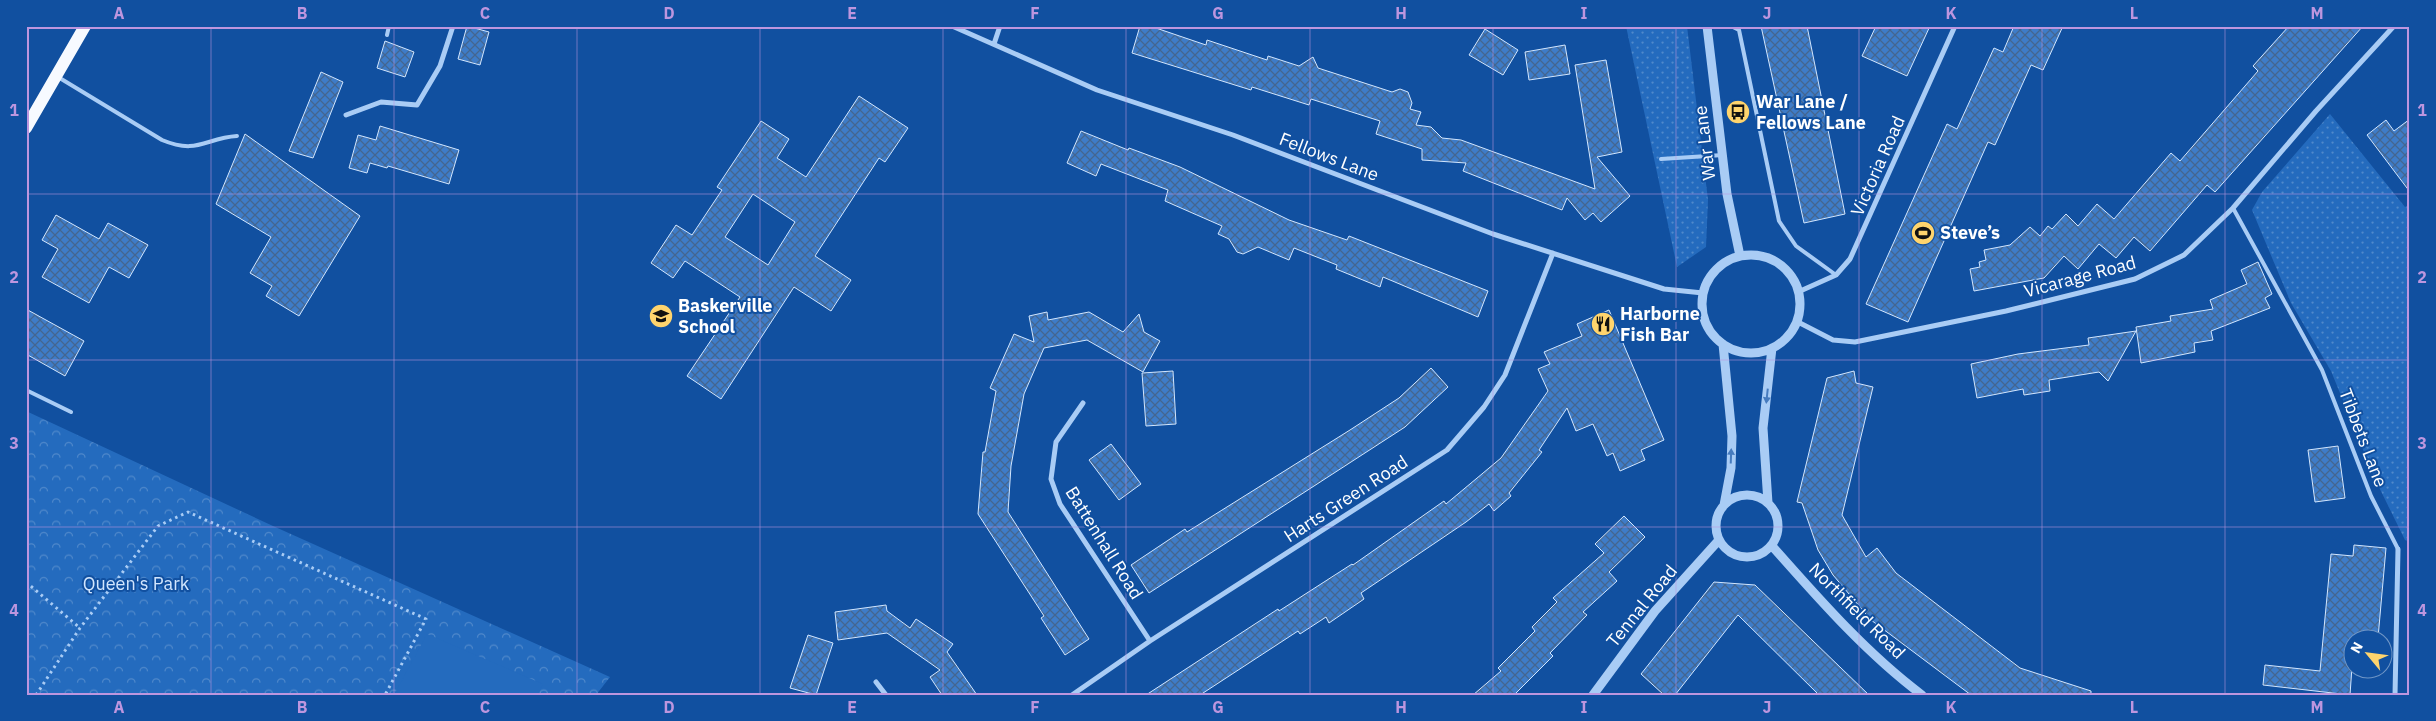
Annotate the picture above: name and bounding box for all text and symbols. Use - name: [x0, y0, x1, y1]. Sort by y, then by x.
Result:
- text: A: [114, 3, 125, 23]
- text: B: [297, 3, 308, 23]
- text: C: [480, 3, 490, 23]
- text: D: [663, 3, 675, 23]
- text: E: [847, 3, 857, 23]
- text: F: [1030, 3, 1040, 23]
- text: G: [1212, 3, 1224, 23]
- text: H: [1395, 3, 1407, 23]
- text: I: [1581, 3, 1588, 23]
- text: J: [1763, 3, 1771, 23]
- text: K: [1945, 3, 1957, 23]
- text: L: [2130, 3, 2138, 23]
- text: M: [2310, 3, 2324, 23]
- place label: War Lane / Fellows Lane: [1756, 90, 1866, 134]
- bus stop icon: War Lane / Fellows Lane: [1725, 99, 1751, 125]
- text: 1: [9, 100, 19, 120]
- text: 1: [2417, 100, 2427, 120]
- street label: War Lane: [1689, 104, 1720, 182]
- street label: Victoria Road: [1845, 112, 1910, 219]
- street label: Fellows Lane: [1276, 127, 1382, 186]
- sports icon: Steve’s: [1910, 220, 1936, 246]
- place label: Steve’s: [1940, 221, 2000, 244]
- street label: Vicarage Road: [2021, 251, 2138, 303]
- text: 2: [9, 267, 19, 287]
- text: 2: [2417, 267, 2427, 287]
- place label: Baskerville School: [678, 294, 772, 338]
- place label: Harborne Fish Bar: [1620, 302, 1700, 346]
- school or university icon: Baskerville School: [648, 303, 674, 329]
- restaurant icon: Harborne Fish Bar: [1590, 311, 1616, 337]
- street label: Tibbets Lane: [2334, 385, 2393, 490]
- one-way arrow: [1763, 388, 1771, 404]
- text: 3: [9, 433, 19, 453]
- text: 3: [2417, 433, 2427, 453]
- one-way arrow: [1727, 448, 1735, 464]
- street label: Harts Green Road: [1279, 450, 1412, 547]
- street label: Battenhall Road: [1060, 482, 1148, 604]
- street label: Northfield Road: [1804, 558, 1910, 664]
- street label: Tennal Road: [1601, 560, 1682, 652]
- park label: Queen's Park: [83, 572, 190, 595]
- text: 4: [9, 600, 19, 620]
- text: 4: [2417, 600, 2427, 620]
- north arrow: [2344, 628, 2394, 678]
- text: N: [2346, 639, 2367, 656]
- text: A: [114, 697, 125, 717]
- text: B: [297, 697, 308, 717]
- text: C: [480, 697, 490, 717]
- text: D: [663, 697, 675, 717]
- text: E: [847, 697, 857, 717]
- text: F: [1030, 697, 1040, 717]
- text: G: [1212, 697, 1224, 717]
- text: H: [1395, 697, 1407, 717]
- text: I: [1581, 697, 1588, 717]
- text: J: [1763, 697, 1771, 717]
- text: K: [1945, 697, 1957, 717]
- text: L: [2130, 697, 2138, 717]
- text: M: [2310, 697, 2324, 717]

